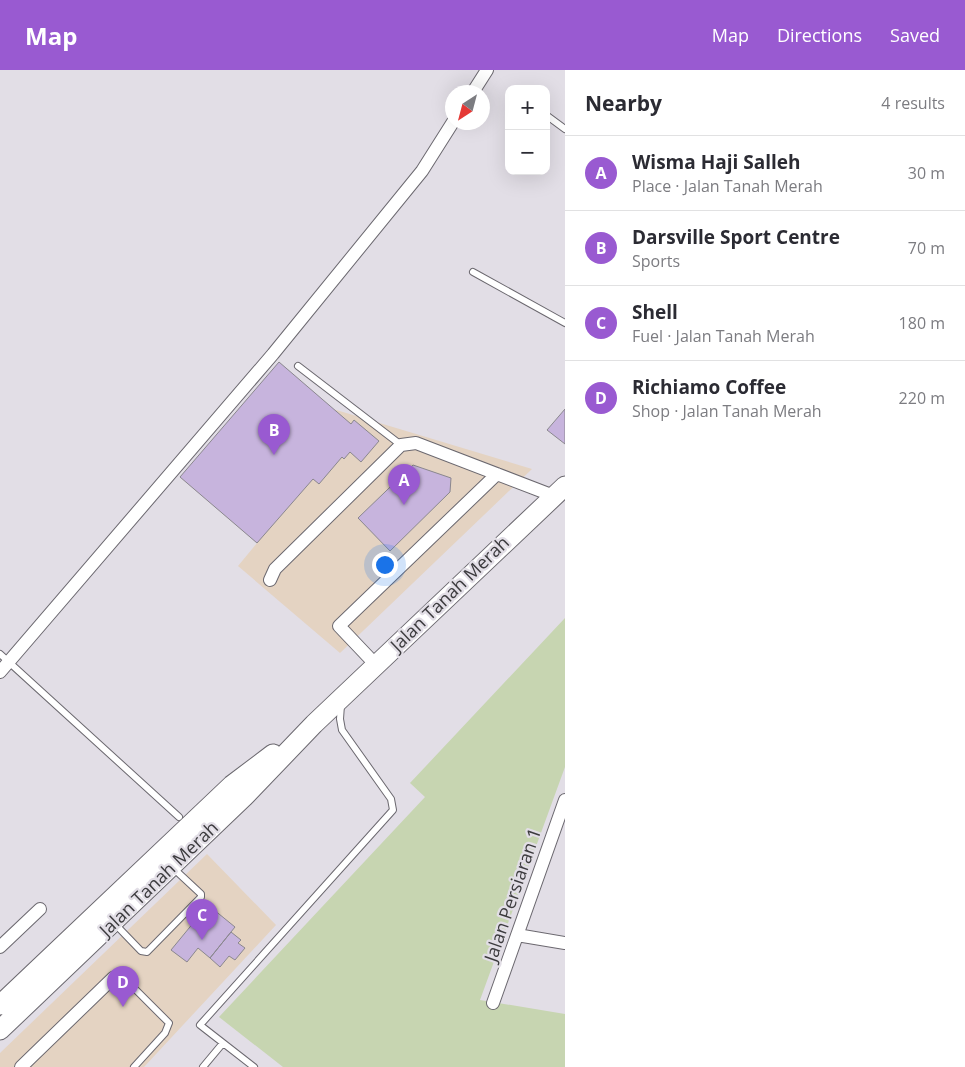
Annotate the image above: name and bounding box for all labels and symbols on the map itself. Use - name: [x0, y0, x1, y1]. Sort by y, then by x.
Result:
- north arrow: [445, 85, 490, 130]
- pin: B: [258, 414, 290, 455]
- pin: A: [388, 464, 420, 505]
- street label: Jalan Tanah Merah: [383, 530, 514, 658]
- your location: [372, 552, 398, 578]
- street label: Jalan Tanah Merah: [92, 815, 223, 943]
- street label: Jalan Persiaran 1: [477, 825, 546, 967]
- pin: C: [186, 899, 218, 940]
- pin: D: [107, 966, 139, 1007]

